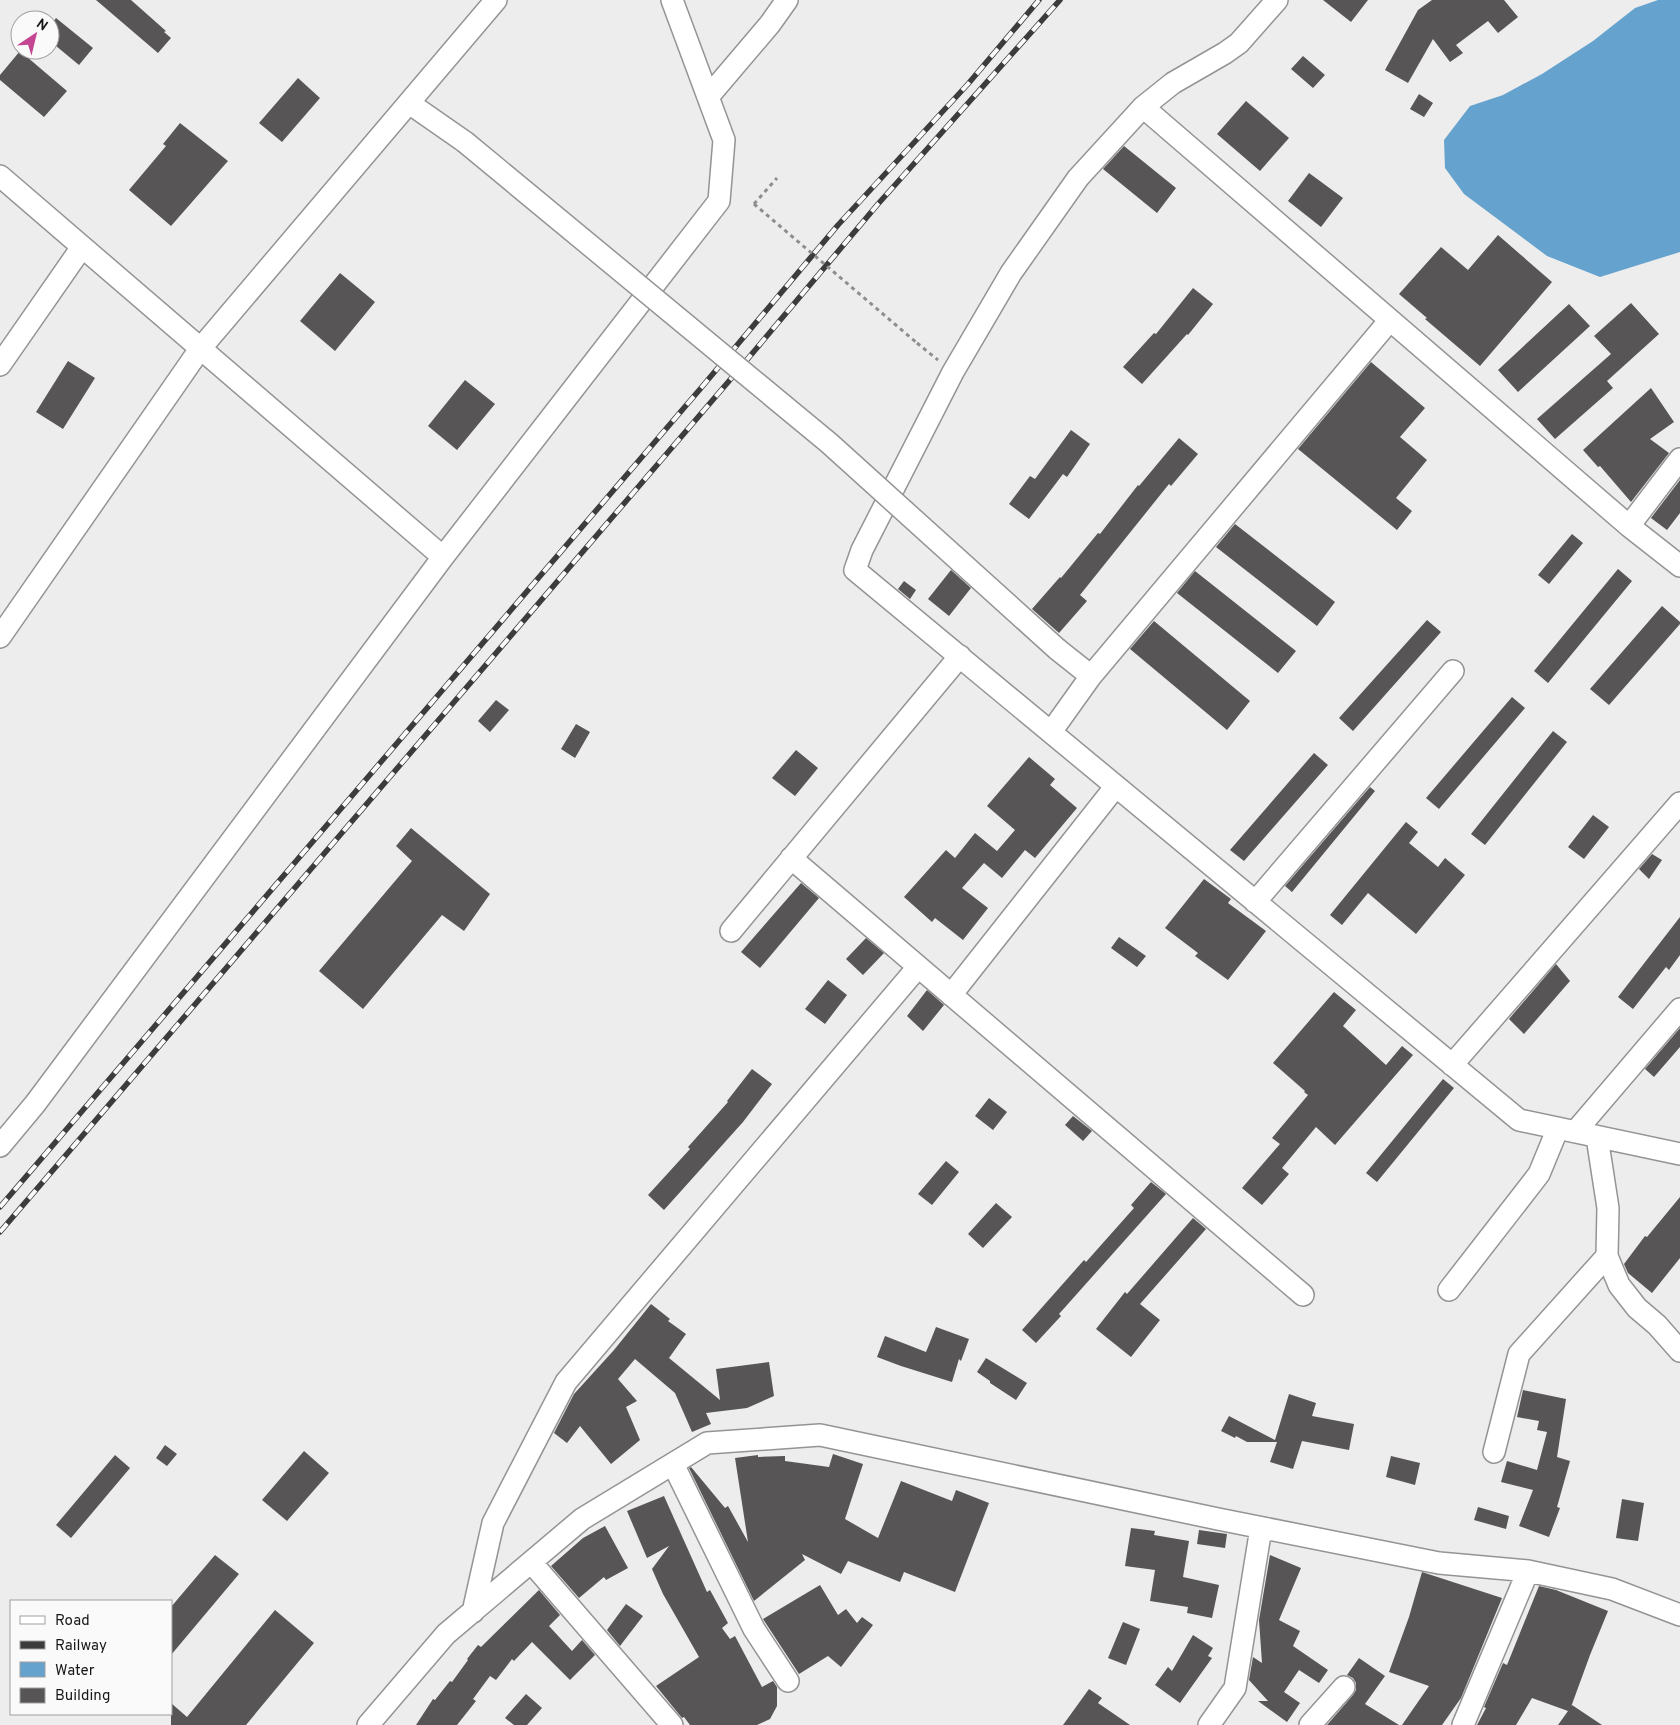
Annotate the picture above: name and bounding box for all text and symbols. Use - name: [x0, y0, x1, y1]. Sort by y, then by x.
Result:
- north arrow: [10, 10, 60, 60]
- text: N: [33, 16, 51, 35]
- legend: [10, 1600, 172, 1715]
- text: Road: [55, 1612, 90, 1631]
- text: Railway: [55, 1637, 107, 1656]
- text: Water: [55, 1662, 95, 1681]
- text: Building: [55, 1687, 110, 1706]

